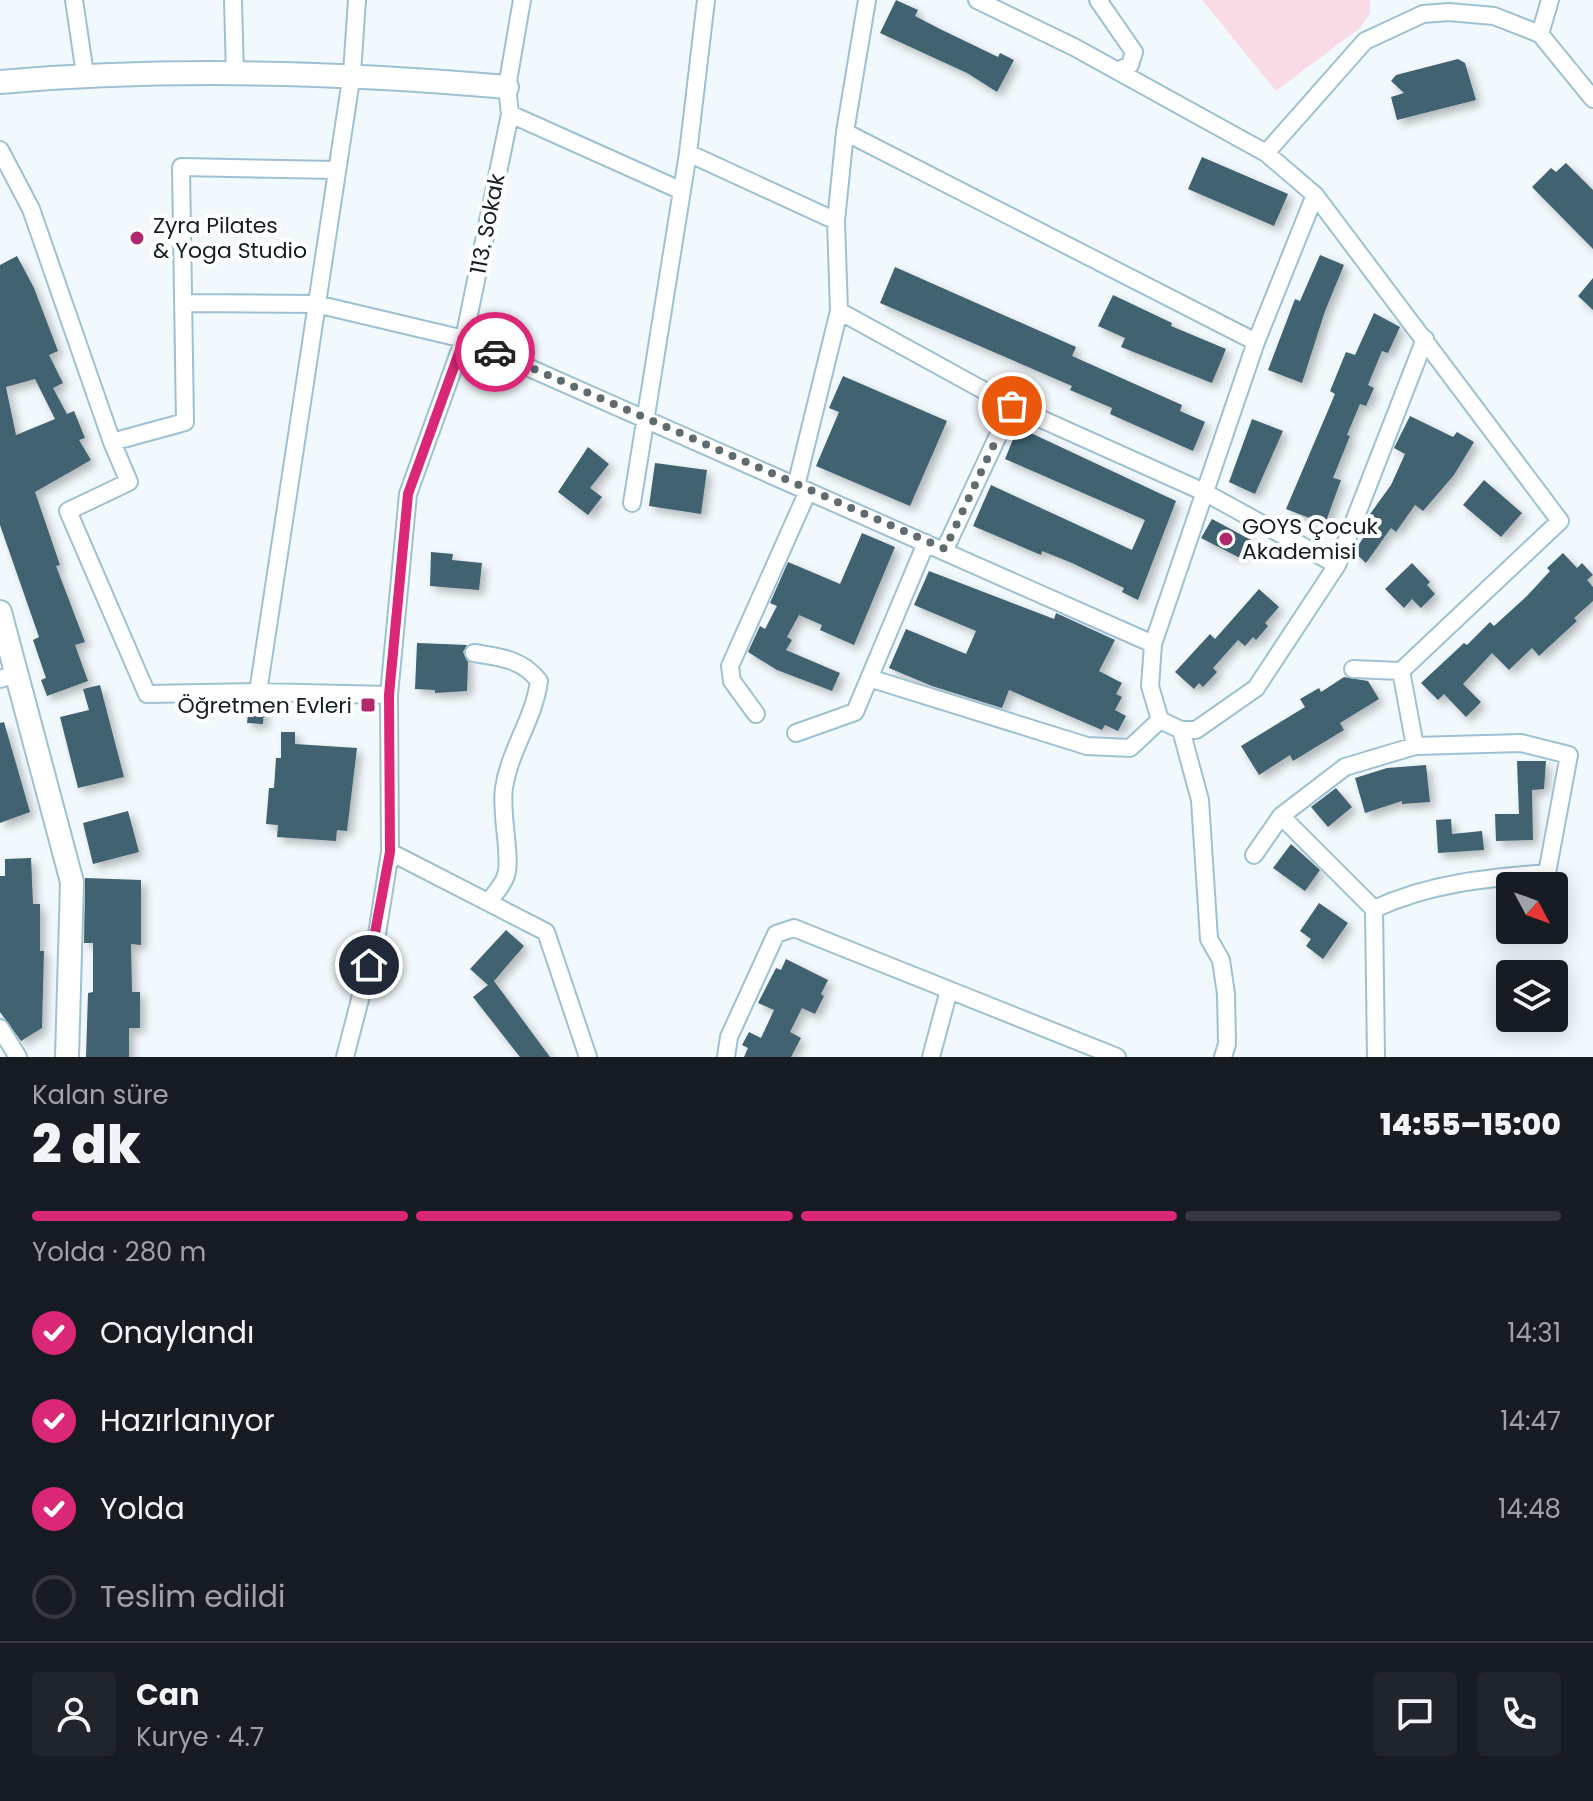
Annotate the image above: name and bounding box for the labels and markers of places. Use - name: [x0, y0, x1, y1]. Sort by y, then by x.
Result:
- place label: Zyra Pilates & Yoga Studio: [153, 210, 307, 266]
- marker: Zyra Pilates & Yoga Studio: [128, 229, 146, 247]
- pin: [978, 372, 1046, 440]
- place label: GOYS Çocuk Akademisi: [1242, 511, 1379, 567]
- marker: GOYS Çocuk Akademisi: [1217, 530, 1235, 548]
- place label: Öğretmen Evleri: [177, 690, 352, 721]
- marker: Öğretmen Evleri: [359, 696, 377, 714]
- pin: [335, 931, 403, 999]

